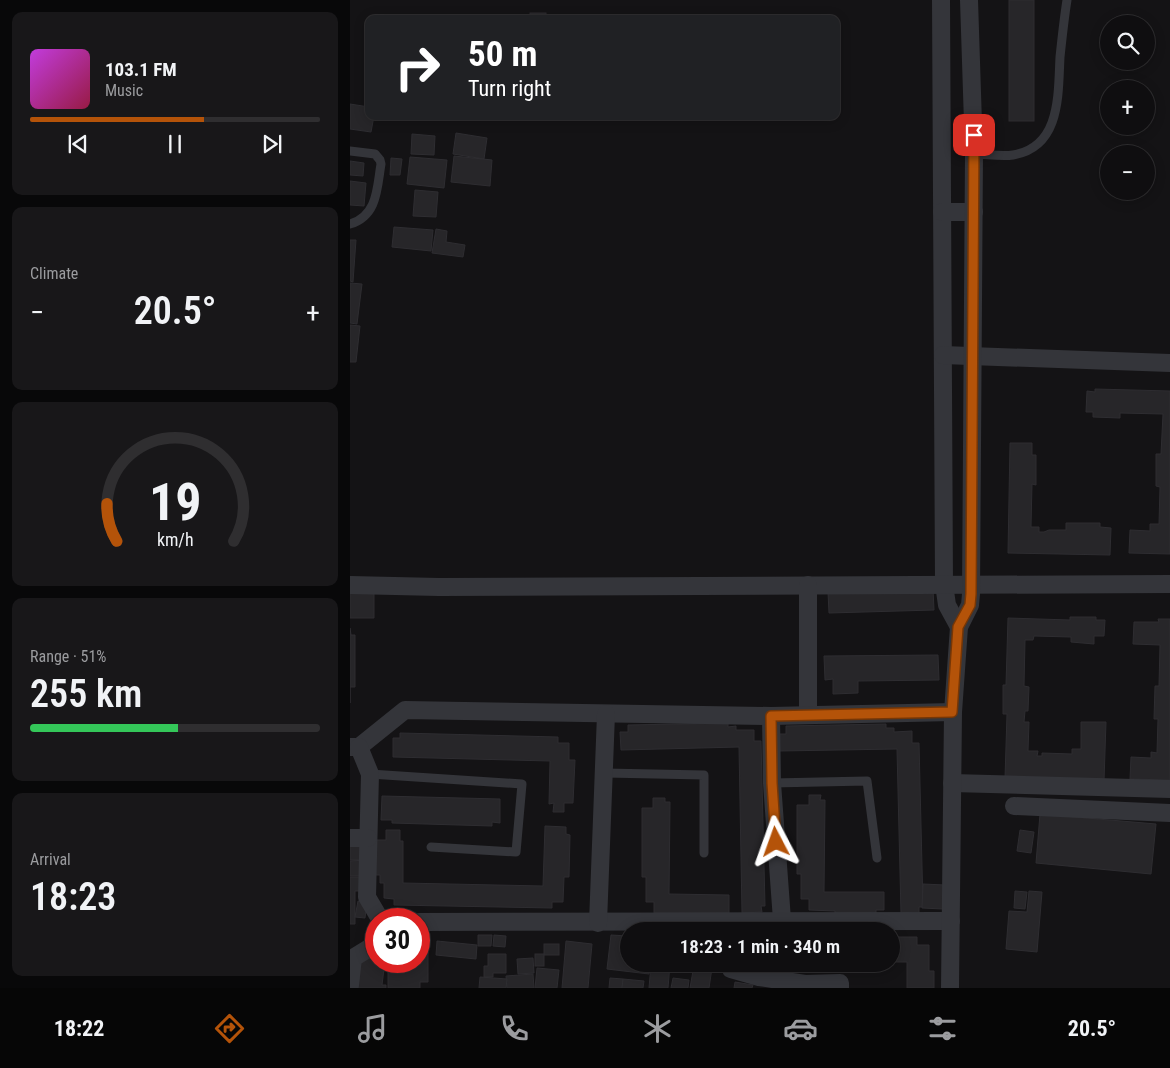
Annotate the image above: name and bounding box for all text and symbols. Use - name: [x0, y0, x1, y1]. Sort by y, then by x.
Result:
- map controls: [1100, 15, 1155, 200]
- button: search: [1100, 15, 1155, 70]
- text: 50 m: [468, 34, 537, 75]
- icon: right: [385, 35, 450, 100]
- text: 103.1 FM: [105, 58, 177, 81]
- text: Turn right: [468, 76, 551, 101]
- button: +: [1100, 80, 1155, 135]
- text: Music: [105, 81, 143, 100]
- pin: [953, 114, 995, 156]
- icon: arrive: [960, 121, 988, 149]
- icon: previous: [64, 130, 92, 158]
- icon: pause: [161, 130, 189, 158]
- icon: next: [258, 130, 286, 158]
- button: −: [1100, 145, 1155, 200]
- text: Climate: [30, 264, 78, 283]
- text: 20.5°: [134, 289, 216, 333]
- text: −: [30, 296, 44, 329]
- text: +: [306, 296, 320, 329]
- text: 19: [149, 472, 201, 533]
- text: km/h: [157, 529, 193, 550]
- text: Range · 51%: [30, 647, 106, 666]
- text: 255 km: [30, 672, 142, 716]
- position arrow: [749, 815, 801, 867]
- text: Arrival: [30, 850, 71, 869]
- text: 18:23: [30, 875, 116, 919]
- speed limit sign: 30: [365, 908, 430, 973]
- text: 18:23 · 1 min · 340 m: [680, 935, 840, 958]
- icon: directions: [212, 1011, 247, 1046]
- icon: music: [355, 1011, 390, 1046]
- icon: phone: [497, 1011, 532, 1046]
- icon: climate: [640, 1011, 675, 1046]
- icon: car: [783, 1011, 818, 1046]
- icon: filters: [925, 1011, 960, 1046]
- text: 18:22: [54, 1016, 104, 1041]
- text: 20.5°: [1068, 1016, 1116, 1041]

